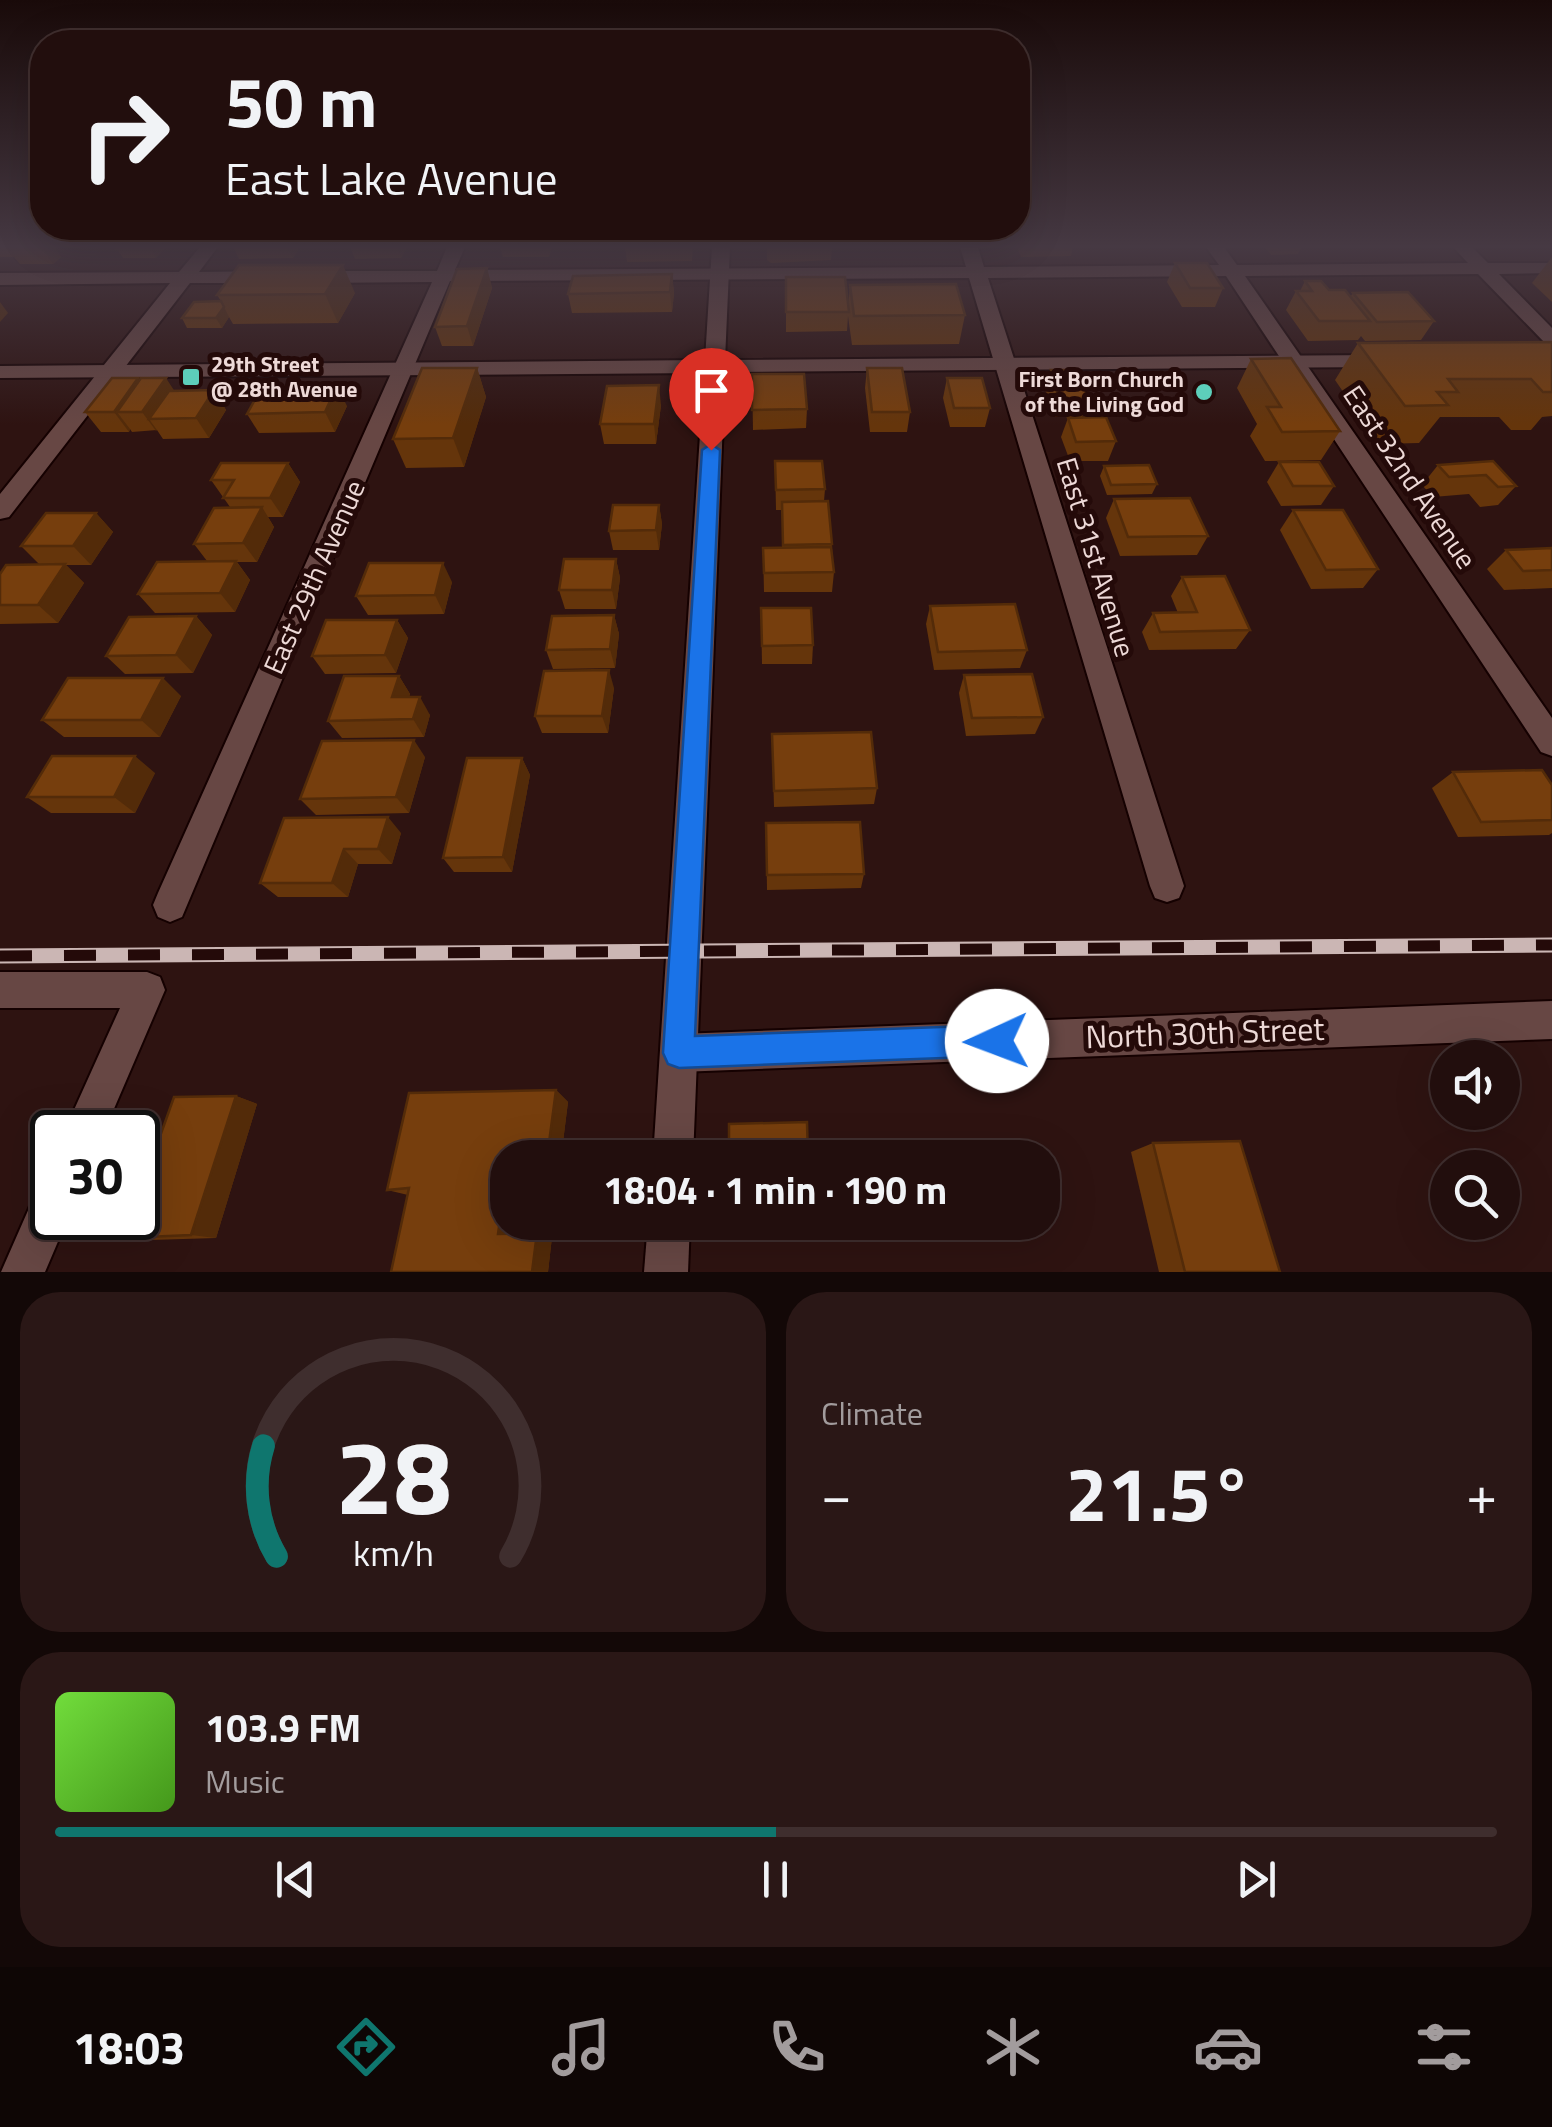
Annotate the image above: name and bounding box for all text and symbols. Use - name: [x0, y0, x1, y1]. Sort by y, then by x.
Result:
- text: 50 m: [225, 48, 378, 154]
- icon: right: [60, 70, 190, 200]
- text: East Lake Avenue: [225, 144, 558, 212]
- place label: 29th Street @ 28th Avenue: [211, 347, 357, 406]
- pin: [669, 348, 754, 451]
- place label: First Born Church of the Living God: [1018, 362, 1184, 421]
- icon: arrive: [684, 363, 739, 418]
- marker: 29th Street @ 28th Avenue: [180, 366, 202, 388]
- street label: East 32nd Avenue: [1333, 376, 1488, 577]
- marker: First Born Church of the Living God: [1193, 381, 1215, 403]
- street label: East 31st Avenue: [1046, 452, 1147, 662]
- street label: East 29th Avenue: [251, 473, 376, 681]
- position arrow: [945, 989, 1049, 1093]
- street label: North 30th Street: [1085, 1004, 1325, 1060]
- map controls: [1430, 1040, 1520, 1240]
- button: sound: [1430, 1040, 1520, 1130]
- speed limit sign: 30: [30, 1110, 160, 1240]
- button: search: [1430, 1150, 1520, 1240]
- text: 18:04 · 1 min · 190 m: [603, 1161, 947, 1219]
- text: Climate: [821, 1389, 923, 1437]
- text: 28: [335, 1396, 451, 1554]
- text: 21.5°: [1065, 1436, 1253, 1550]
- text: −: [821, 1452, 852, 1535]
- text: +: [1466, 1452, 1497, 1535]
- text: km/h: [353, 1525, 433, 1580]
- text: 103.9 FM: [205, 1699, 361, 1757]
- text: Music: [205, 1757, 285, 1805]
- icon: previous: [268, 1852, 323, 1907]
- icon: pause: [748, 1852, 803, 1907]
- icon: next: [1229, 1852, 1284, 1907]
- icon: directions: [331, 2012, 401, 2082]
- icon: music: [546, 2012, 616, 2082]
- icon: phone: [762, 2012, 832, 2082]
- icon: climate: [978, 2012, 1048, 2082]
- icon: car: [1193, 2012, 1263, 2082]
- icon: filters: [1409, 2012, 1479, 2082]
- text: 18:03: [73, 2013, 185, 2081]

